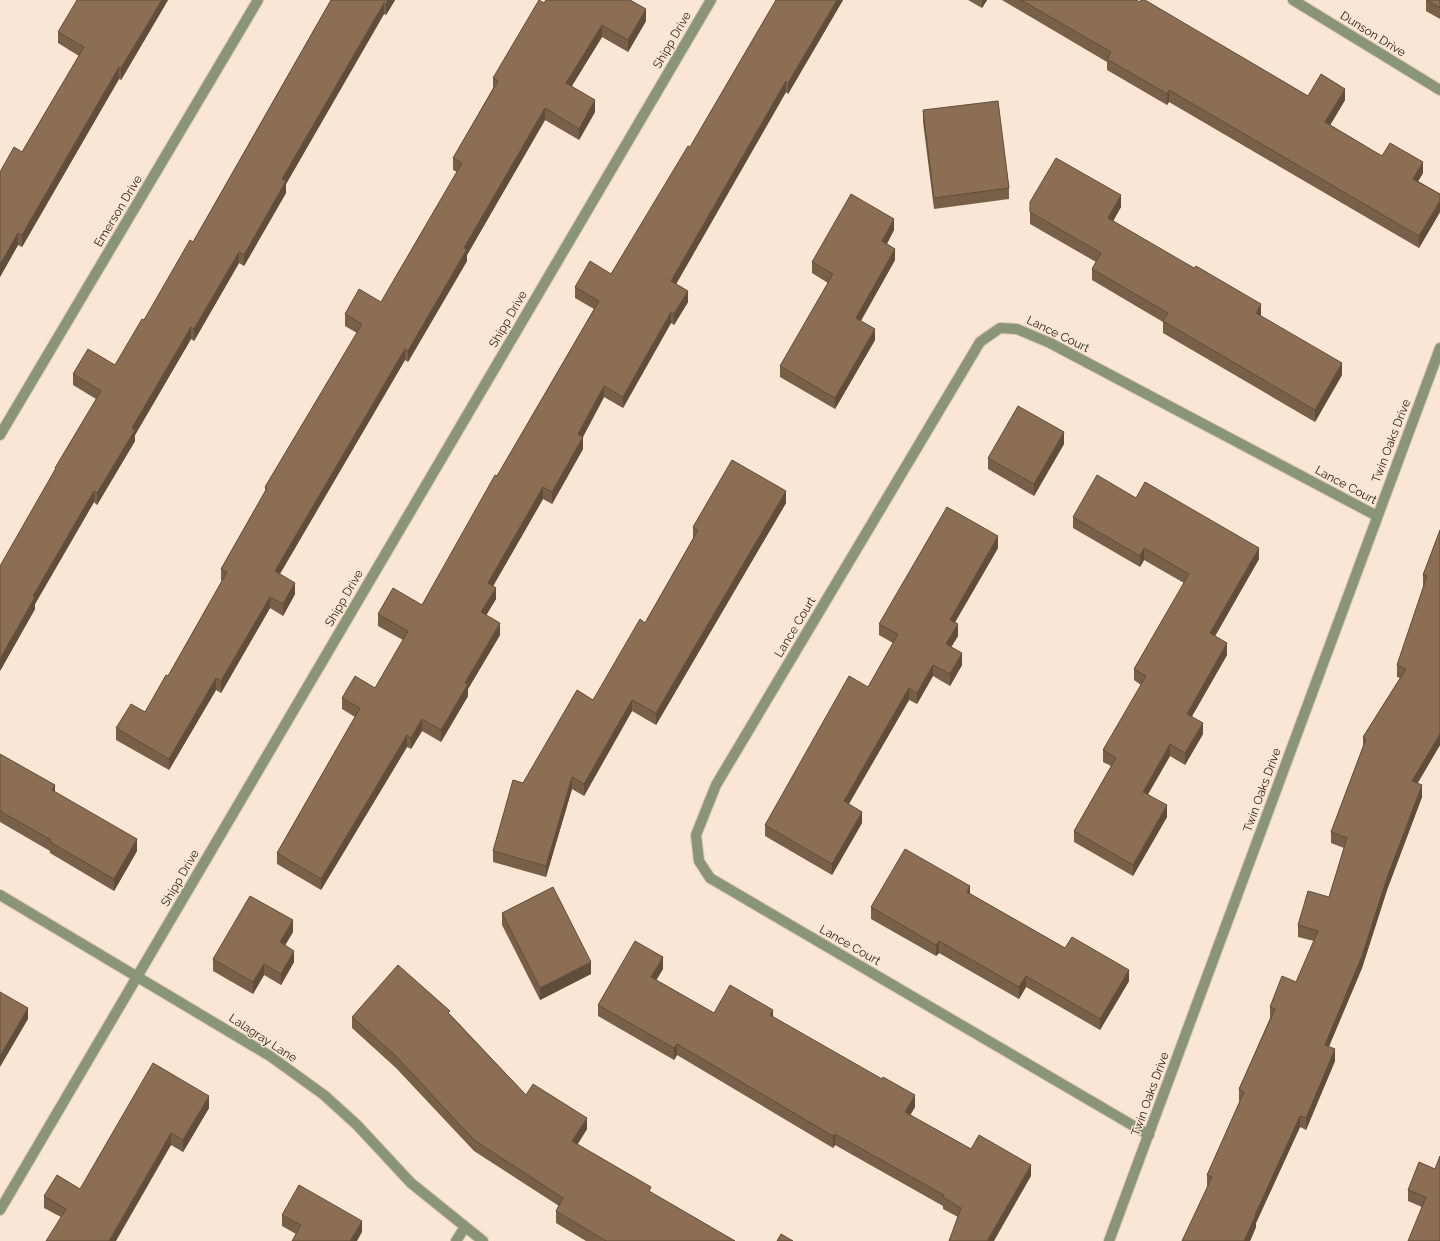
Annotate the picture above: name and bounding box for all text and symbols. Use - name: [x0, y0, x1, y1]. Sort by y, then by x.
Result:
- street label: Dunson Drive: [1338, 8, 1408, 60]
- street label: Shipp Drive: [650, 9, 694, 71]
- street label: Emerson Drive: [91, 173, 145, 249]
- street label: Shipp Drive: [486, 288, 530, 350]
- street label: Lance Court: [1024, 313, 1092, 355]
- street label: Twin Oaks Drive: [1369, 397, 1413, 485]
- street label: Lance Court: [1313, 463, 1379, 507]
- street label: Shipp Drive: [322, 567, 366, 629]
- street label: Lance Court: [772, 594, 818, 660]
- street label: Twin Oaks Drive: [1240, 746, 1284, 834]
- street label: Shipp Drive: [158, 847, 202, 909]
- street label: Lance Court: [817, 922, 883, 968]
- street label: Lalagray Lane: [226, 1011, 300, 1065]
- street label: Twin Oaks Drive: [1128, 1050, 1172, 1138]

